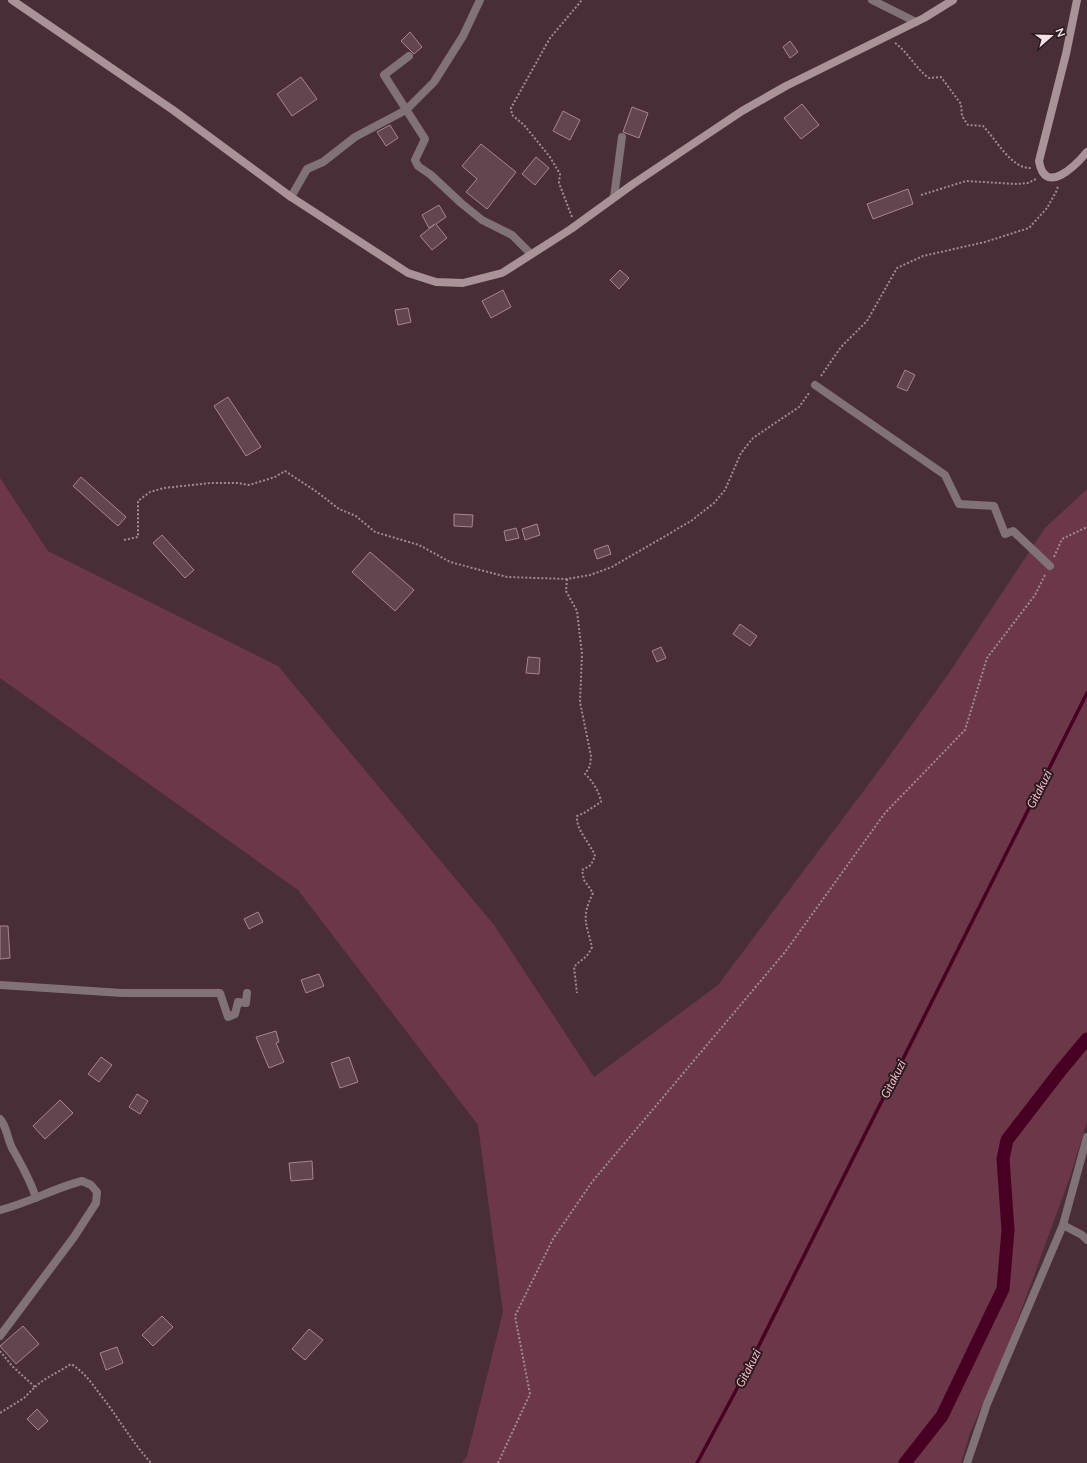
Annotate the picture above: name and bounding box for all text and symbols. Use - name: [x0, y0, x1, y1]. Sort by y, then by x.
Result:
- north arrow: [1031, 16, 1071, 56]
- text: N: [1053, 26, 1068, 39]
- water label: Gitakuzi: [1023, 767, 1055, 811]
- water label: Gitakuzi: [877, 1057, 909, 1101]
- water label: Gitakuzi: [732, 1346, 764, 1390]

